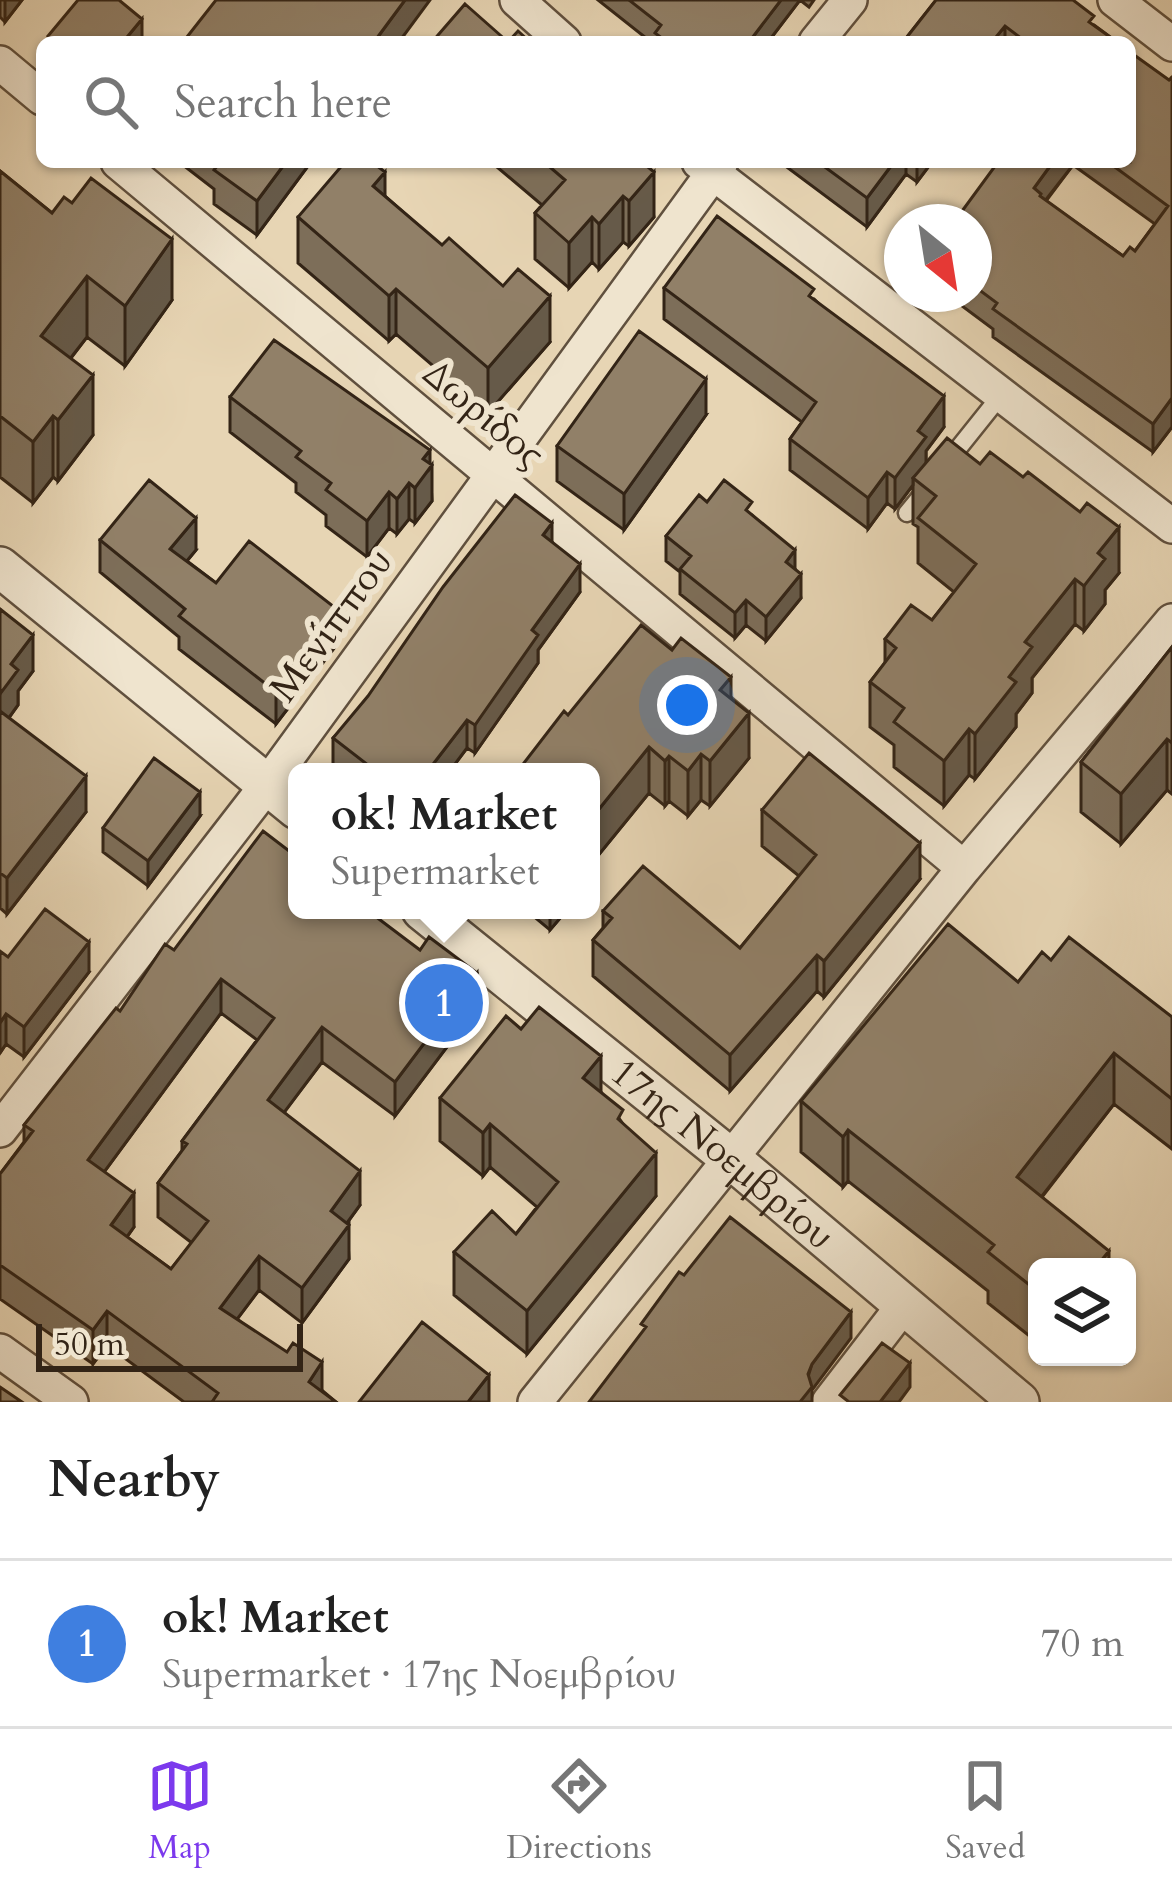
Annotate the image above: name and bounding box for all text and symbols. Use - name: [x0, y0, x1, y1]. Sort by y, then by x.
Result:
- search box: [36, 36, 1136, 168]
- icon: search: [78, 69, 144, 135]
- text: Search here: [174, 72, 392, 133]
- north arrow: [884, 204, 992, 312]
- street label: Δωρίδος: [412, 348, 556, 480]
- street label: Μενίππου: [257, 537, 405, 713]
- your location: [657, 675, 717, 735]
- popup: [288, 763, 600, 919]
- text: ok! Market: [331, 784, 557, 845]
- text: Supermarket: [331, 845, 539, 898]
- pin: 1: [405, 958, 483, 1048]
- street label: 17ης Νοεμβρίου: [600, 1046, 846, 1262]
- map controls: [1028, 1258, 1136, 1366]
- button: layers: [1028, 1258, 1136, 1366]
- scale bar: [36, 1318, 303, 1371]
- text: 50 m: [54, 1322, 125, 1367]
- text: Nearby: [48, 1445, 220, 1515]
- text: ok! Market: [162, 1587, 389, 1648]
- text: 1: [77, 1617, 97, 1670]
- text: 70 m: [1041, 1617, 1124, 1670]
- text: Supermarket · 17ης Νοεμβρίου: [162, 1648, 676, 1701]
- tab: Map: [147, 1753, 213, 1870]
- tab: Directions: [506, 1753, 652, 1870]
- tab: Saved: [945, 1753, 1025, 1870]

